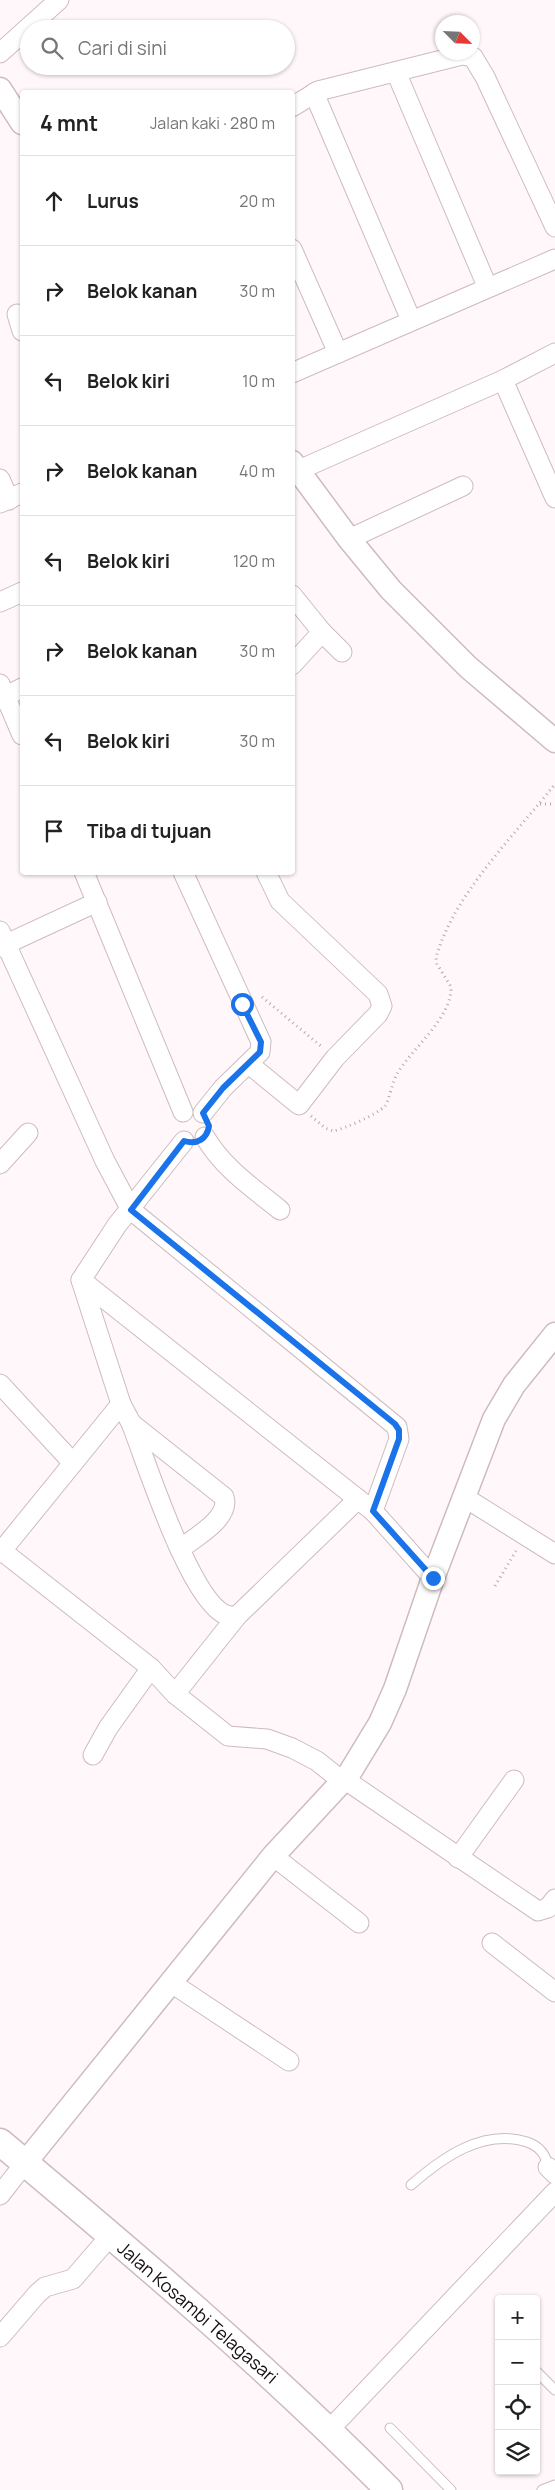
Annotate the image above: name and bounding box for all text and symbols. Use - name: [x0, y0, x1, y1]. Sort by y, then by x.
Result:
- north arrow: [435, 15, 480, 60]
- search box: [20, 20, 295, 75]
- icon: search: [38, 34, 66, 62]
- text: Cari di sini: [78, 35, 167, 61]
- text: 4 mnt: [40, 109, 98, 137]
- text: Jalan kaki · 280 m: [150, 112, 275, 134]
- icon: ahead: [40, 187, 68, 215]
- text: Lurus: [87, 188, 139, 214]
- text: 20 m: [239, 190, 275, 212]
- icon: right: [40, 277, 68, 305]
- text: Belok kanan: [87, 278, 197, 304]
- text: 30 m: [240, 280, 275, 302]
- icon: left: [40, 367, 68, 395]
- text: Belok kiri: [87, 368, 170, 394]
- text: 10 m: [242, 370, 275, 392]
- icon: right: [40, 457, 68, 485]
- text: Belok kanan: [87, 458, 197, 484]
- text: 40 m: [239, 460, 275, 482]
- icon: left: [40, 547, 68, 575]
- text: Belok kiri: [87, 548, 170, 574]
- text: 120 m: [233, 550, 275, 572]
- icon: right: [40, 637, 68, 665]
- text: Belok kanan: [87, 638, 197, 664]
- text: 30 m: [240, 640, 275, 662]
- icon: left: [40, 727, 68, 755]
- text: Belok kiri: [87, 728, 170, 754]
- text: 30 m: [240, 730, 275, 752]
- icon: arrive: [40, 817, 68, 845]
- text: Tiba di tujuan: [87, 818, 211, 844]
- route start: [231, 993, 254, 1016]
- route end: [422, 1567, 445, 1590]
- street label: Jalan Kosambi Telagasari: [113, 2236, 283, 2388]
- map controls: [495, 2295, 540, 2475]
- button: +: [495, 2295, 540, 2340]
- button: −: [495, 2340, 540, 2385]
- button: locate: [495, 2385, 540, 2430]
- button: layers: [495, 2430, 540, 2475]

